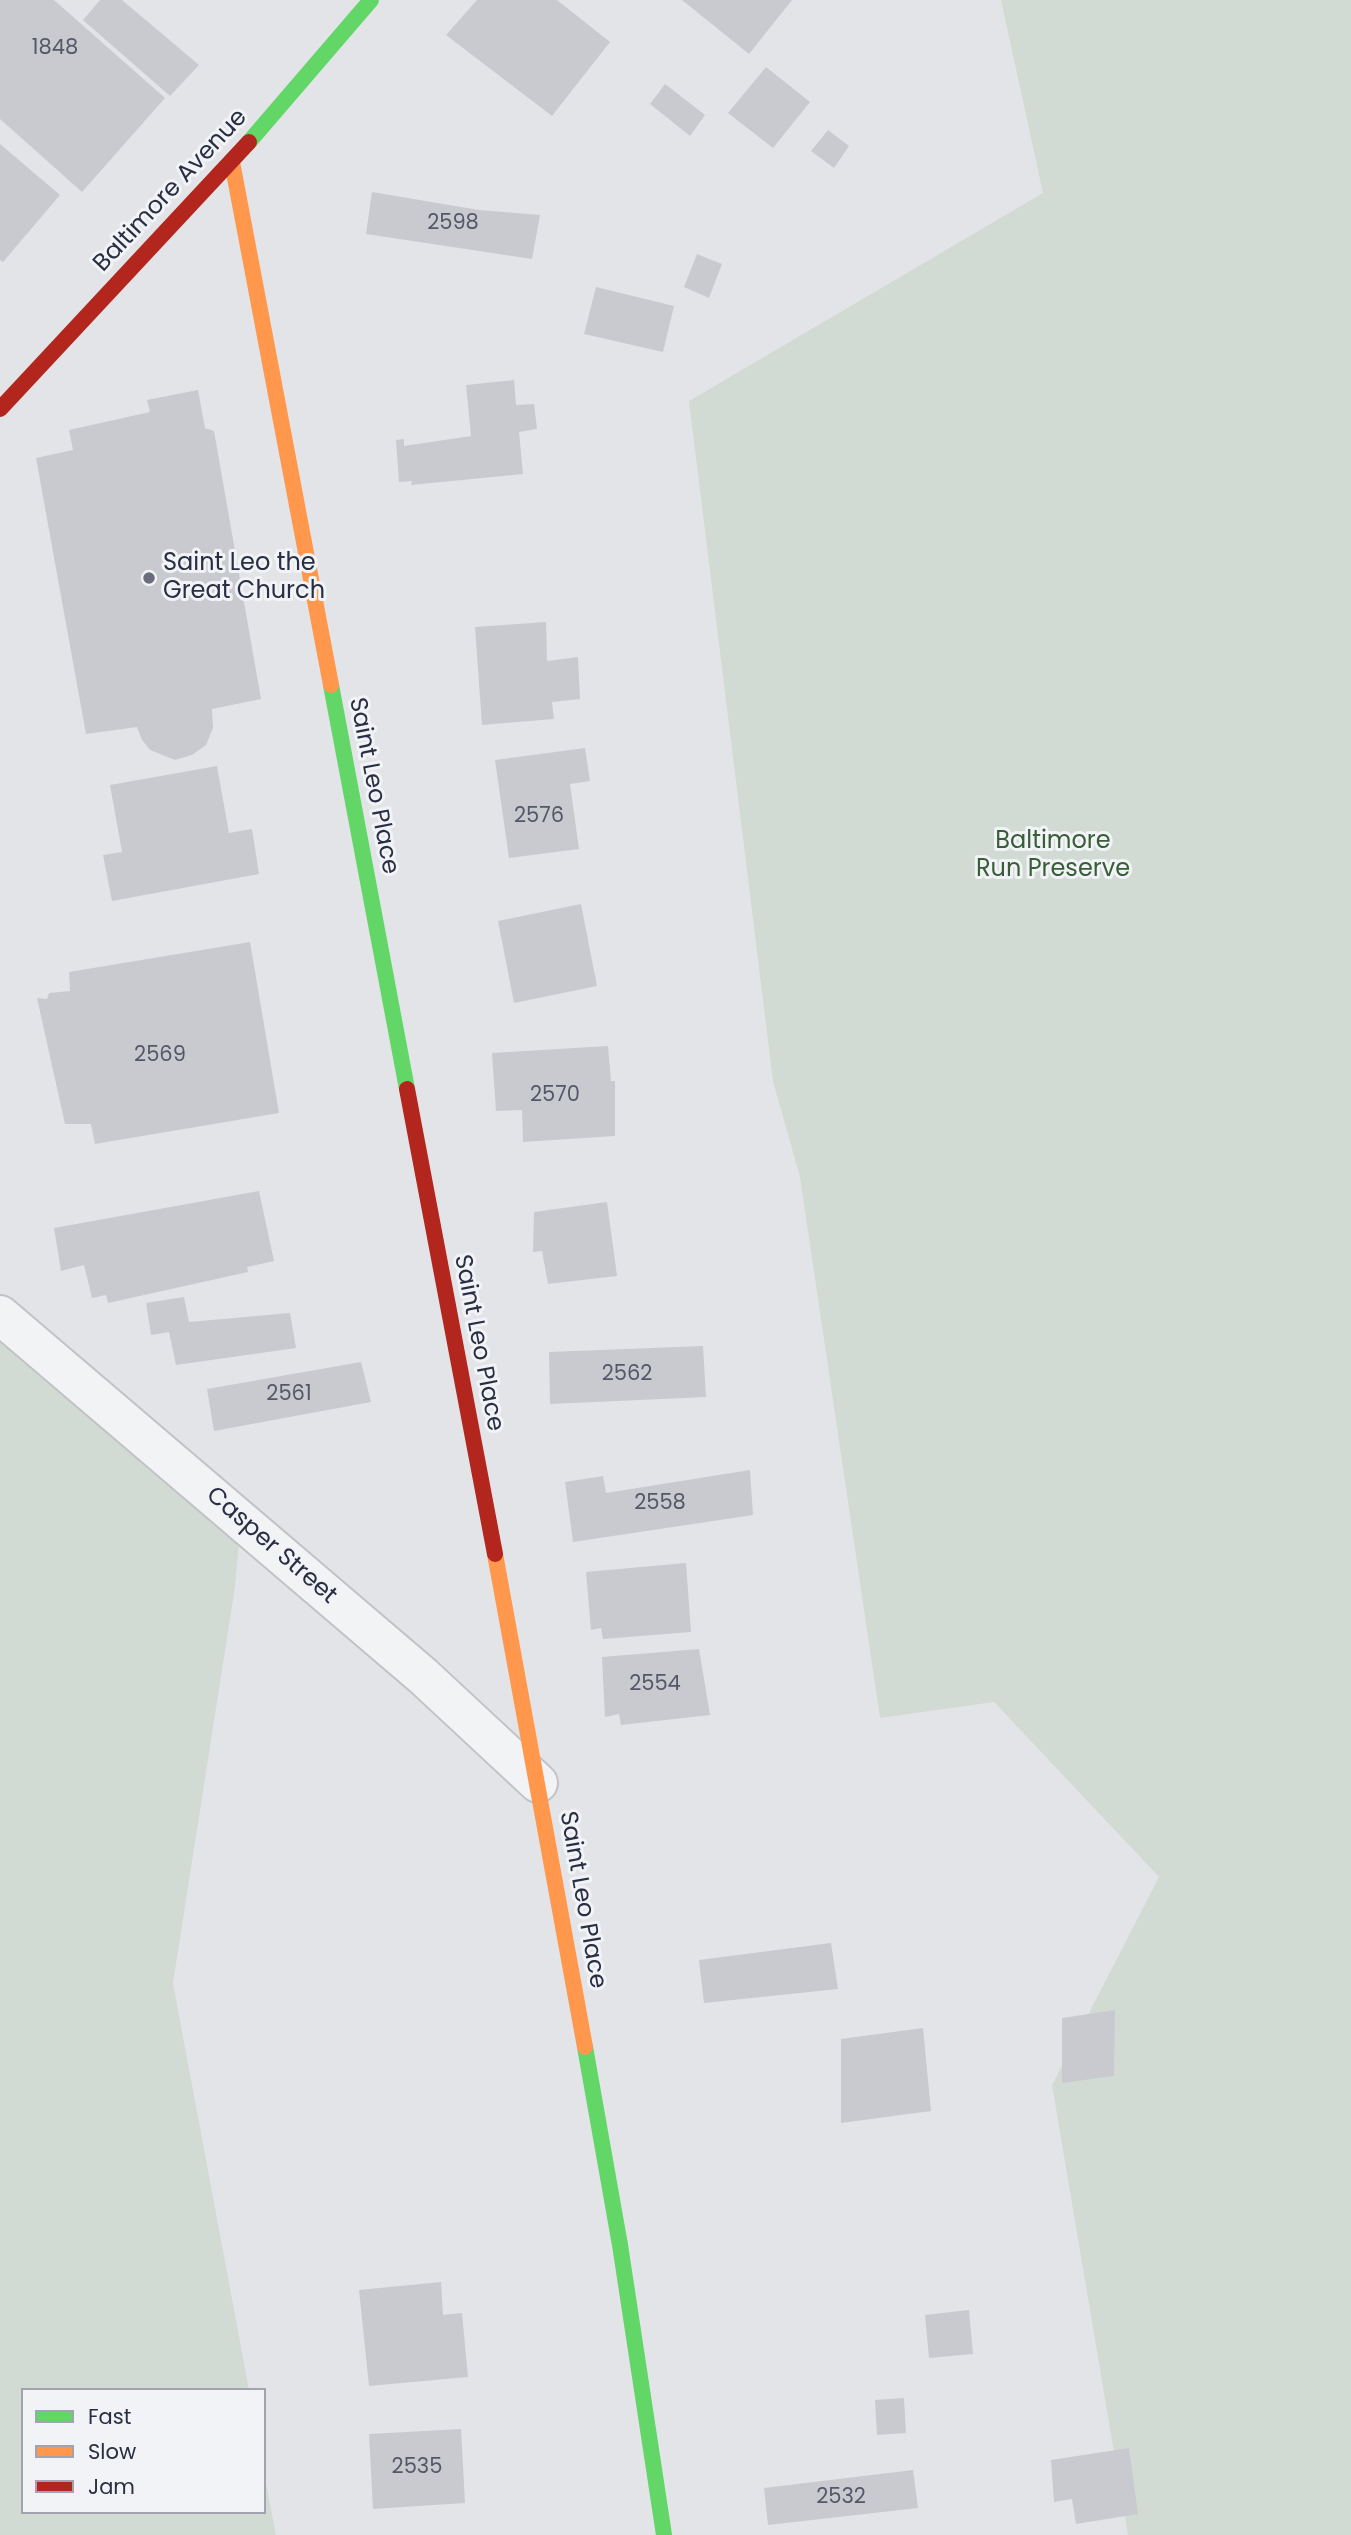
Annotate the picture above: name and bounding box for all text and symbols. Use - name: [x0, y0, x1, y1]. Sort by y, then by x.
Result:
- house number: 1848: [32, 36, 78, 62]
- street label: Baltimore Avenue: [88, 104, 254, 278]
- house number: 2598: [427, 211, 479, 237]
- place label: Saint Leo the Great Church: [163, 550, 325, 606]
- marker: Saint Leo the Great Church: [141, 570, 157, 586]
- street label: Saint Leo Place: [342, 695, 404, 877]
- house number: 2576: [514, 804, 564, 830]
- park label: Baltimore Run Preserve: [976, 828, 1130, 884]
- house number: 2569: [134, 1043, 186, 1069]
- house number: 2570: [530, 1083, 580, 1109]
- street label: Saint Leo Place: [447, 1252, 509, 1434]
- house number: 2562: [602, 1362, 652, 1388]
- house number: 2561: [266, 1382, 312, 1408]
- street label: Casper Street: [200, 1481, 342, 1611]
- house number: 2558: [634, 1491, 686, 1517]
- house number: 2554: [629, 1672, 681, 1698]
- street label: Saint Leo Place: [552, 1809, 612, 1991]
- legend: [21, 2388, 266, 2514]
- text: Fast: [88, 2402, 131, 2431]
- text: Slow: [88, 2437, 136, 2466]
- house number: 2535: [392, 2455, 442, 2481]
- text: Jam: [88, 2472, 135, 2501]
- house number: 2532: [816, 2485, 866, 2511]

